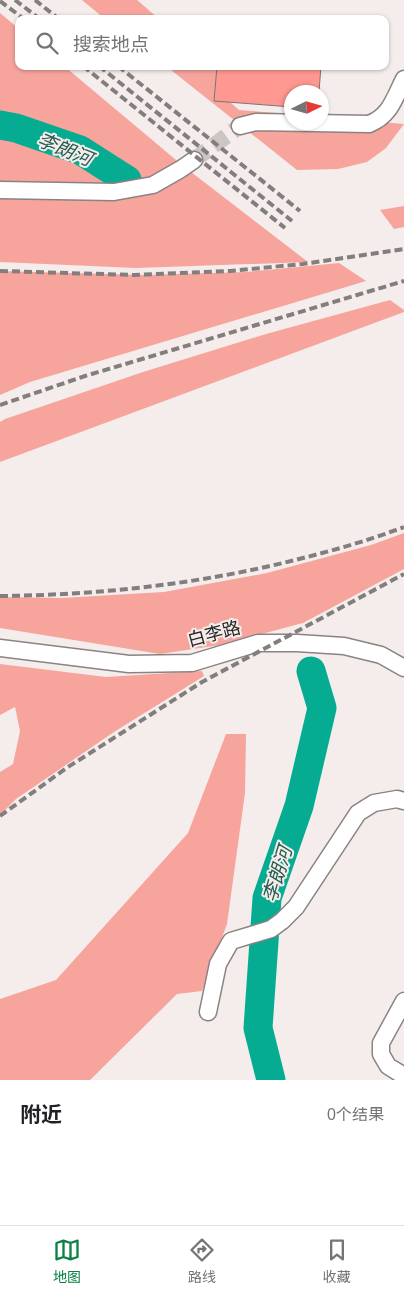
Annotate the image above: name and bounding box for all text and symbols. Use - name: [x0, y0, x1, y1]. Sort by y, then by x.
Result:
- search box: [15, 15, 389, 70]
- icon: search: [33, 29, 61, 57]
- text: 搜索地点: [73, 34, 149, 55]
- north arrow: [284, 85, 329, 130]
- water label: 李朗河: [34, 129, 99, 171]
- street label: 白李路: [185, 617, 243, 651]
- water label: 李朗河: [259, 840, 297, 904]
- text: 附近: [20, 1103, 62, 1126]
- text: 0个结果: [327, 1106, 384, 1123]
- tab: 地图: [53, 1236, 81, 1286]
- tab: 路线: [188, 1236, 216, 1286]
- tab: 收藏: [323, 1236, 351, 1286]

